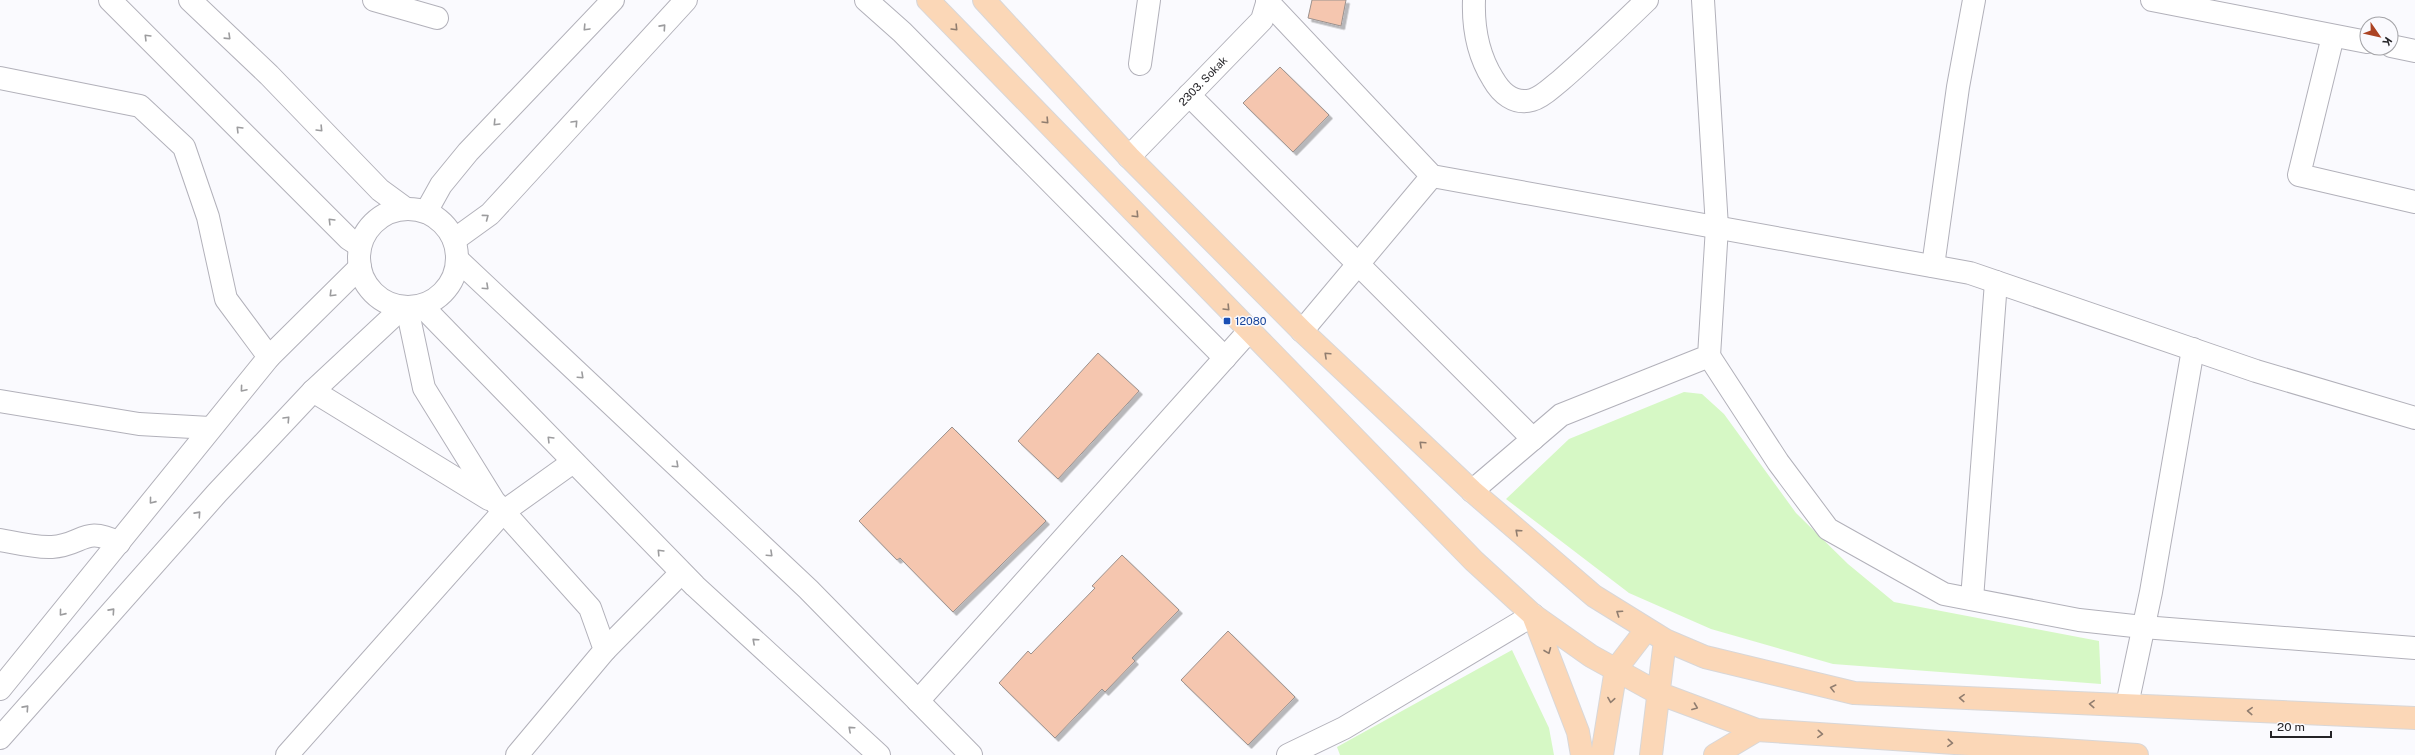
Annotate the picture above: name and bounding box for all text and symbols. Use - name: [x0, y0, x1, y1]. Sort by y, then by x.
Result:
- north arrow: [2359, 16, 2399, 56]
- one-way arrow: [583, 23, 591, 31]
- one-way arrow: [950, 23, 958, 31]
- one-way arrow: [658, 24, 665, 31]
- one-way arrow: [223, 32, 231, 39]
- one-way arrow: [144, 34, 152, 42]
- text: K: [2380, 35, 2394, 48]
- street label: 2303. Sokak: [1176, 54, 1229, 108]
- one-way arrow: [1041, 116, 1049, 124]
- one-way arrow: [494, 118, 501, 125]
- one-way arrow: [570, 120, 577, 127]
- one-way arrow: [315, 124, 323, 132]
- one-way arrow: [236, 126, 244, 134]
- one-way arrow: [1131, 210, 1139, 218]
- one-way arrow: [481, 215, 488, 222]
- one-way arrow: [328, 218, 336, 226]
- one-way arrow: [481, 282, 489, 290]
- one-way arrow: [329, 290, 337, 297]
- one-way arrow: [1222, 303, 1230, 311]
- place label: 12080: [1235, 315, 1267, 327]
- marker: 12080: [1222, 316, 1232, 326]
- one-way arrow: [1324, 352, 1332, 360]
- one-way arrow: [576, 371, 584, 379]
- one-way arrow: [240, 384, 247, 391]
- one-way arrow: [282, 416, 290, 424]
- one-way arrow: [547, 436, 555, 444]
- one-way arrow: [1419, 441, 1427, 449]
- one-way arrow: [671, 460, 678, 467]
- one-way arrow: [150, 496, 157, 503]
- one-way arrow: [194, 511, 201, 519]
- one-way arrow: [1515, 529, 1523, 536]
- one-way arrow: [657, 549, 665, 557]
- one-way arrow: [765, 549, 773, 557]
- one-way arrow: [108, 608, 115, 616]
- one-way arrow: [60, 609, 67, 616]
- one-way arrow: [1617, 610, 1624, 617]
- one-way arrow: [752, 639, 759, 646]
- one-way arrow: [1543, 647, 1551, 655]
- one-way arrow: [1830, 684, 1837, 693]
- one-way arrow: [1959, 694, 1965, 702]
- one-way arrow: [1607, 697, 1616, 704]
- one-way arrow: [2089, 699, 2095, 708]
- one-way arrow: [1691, 702, 1698, 710]
- one-way arrow: [21, 706, 28, 713]
- one-way arrow: [2247, 707, 2253, 715]
- scale bar: [2271, 713, 2331, 739]
- text: 20 m: [2277, 720, 2305, 734]
- one-way arrow: [848, 726, 855, 733]
- one-way arrow: [1817, 730, 1823, 739]
- one-way arrow: [1947, 738, 1953, 747]

